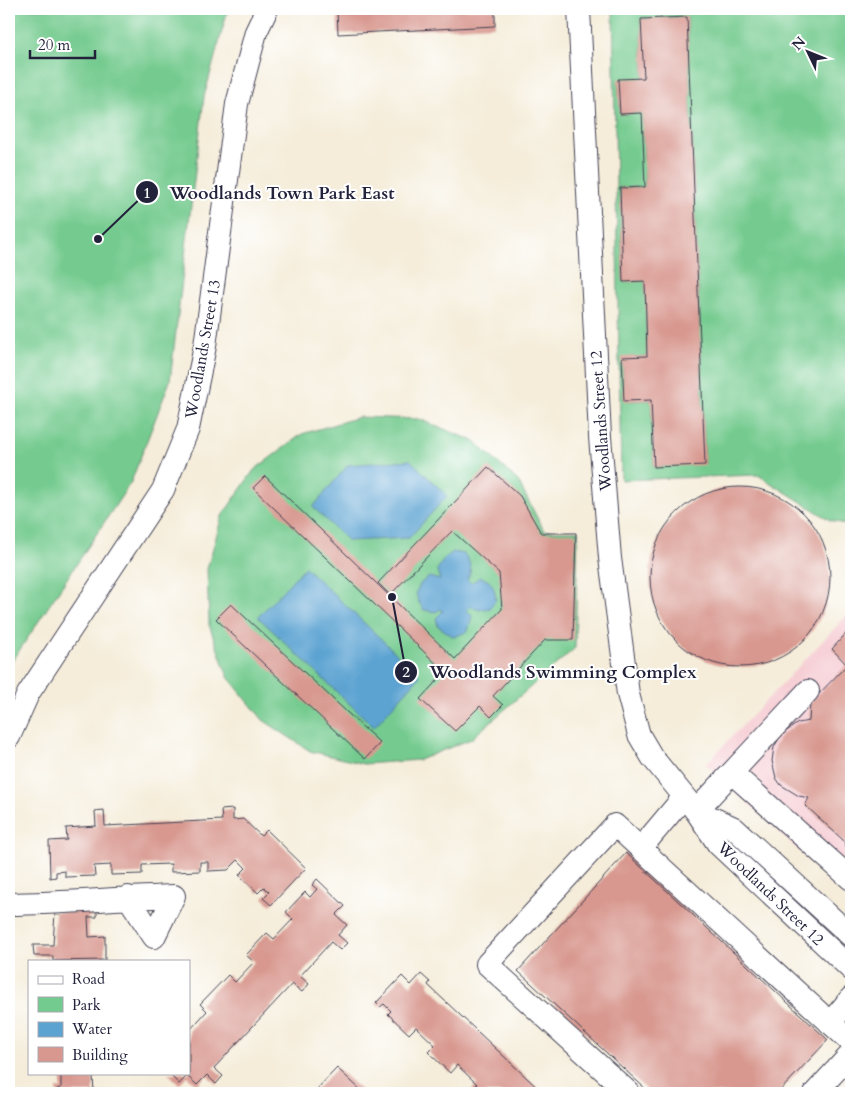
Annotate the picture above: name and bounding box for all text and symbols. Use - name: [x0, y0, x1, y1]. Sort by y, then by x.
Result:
- scale bar: [30, 28, 95, 60]
- north arrow: [782, 28, 832, 78]
- text: N: [788, 33, 810, 54]
- text: 20 m: [38, 35, 70, 55]
- callout: Woodlands Town Park East: [134, 176, 404, 209]
- text: Woodlands Town Park East: [168, 181, 395, 206]
- text: 1: [143, 183, 151, 203]
- street label: Woodlands Street 13: [180, 278, 226, 421]
- street label: Woodlands Street 12: [585, 350, 617, 493]
- callout: Woodlands Swimming Complex: [394, 655, 706, 688]
- text: Woodlands Swimming Complex: [428, 660, 697, 685]
- text: 2: [402, 662, 410, 682]
- street label: Woodlands Street 12: [711, 836, 829, 951]
- legend: [28, 960, 190, 1074]
- text: Road: [72, 969, 105, 989]
- text: Park: [72, 995, 101, 1015]
- text: Water: [71, 1019, 113, 1039]
- text: Building: [72, 1045, 128, 1065]

